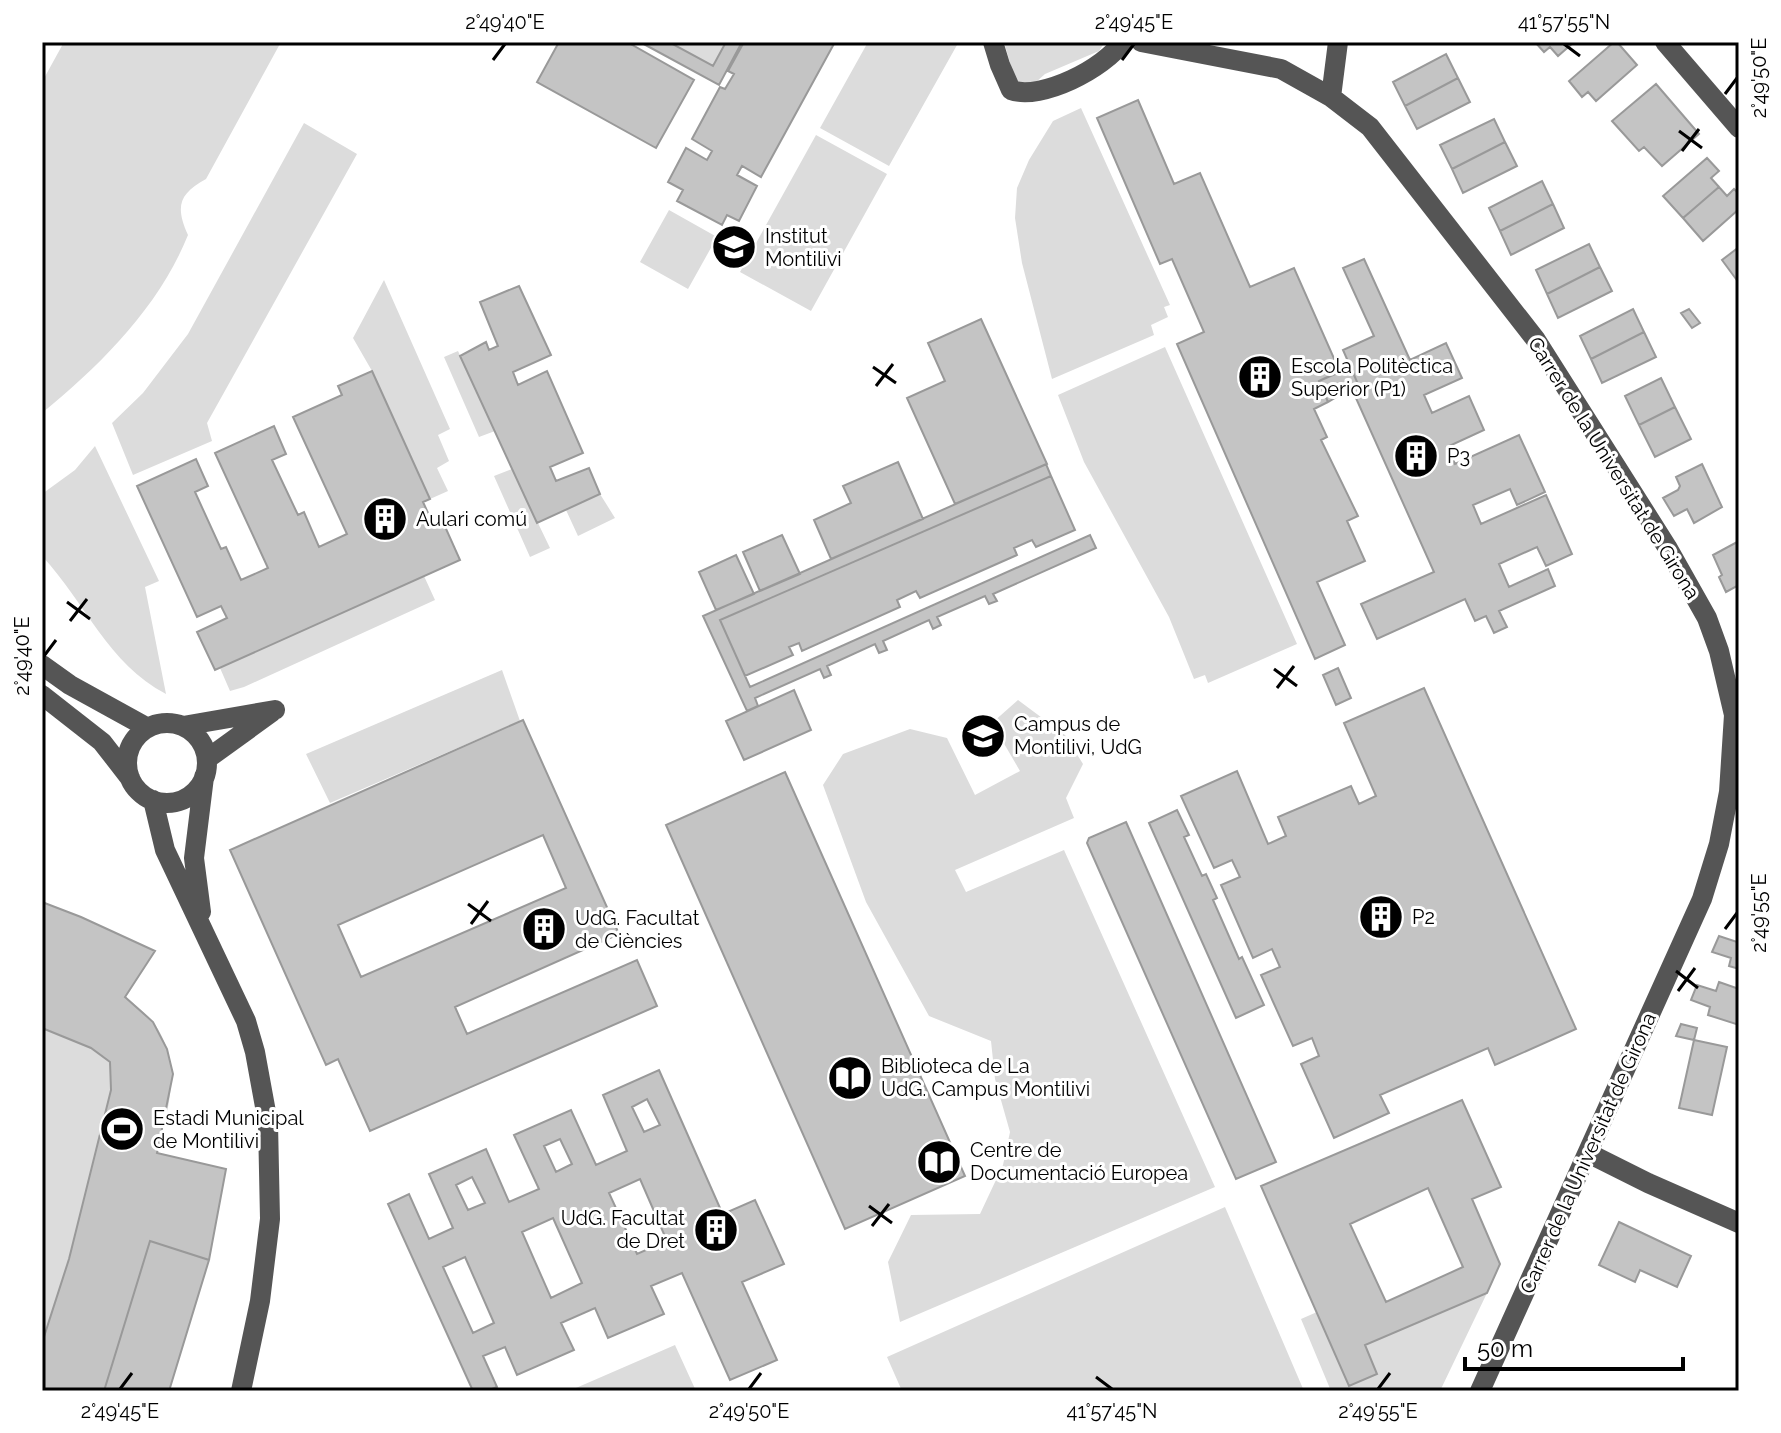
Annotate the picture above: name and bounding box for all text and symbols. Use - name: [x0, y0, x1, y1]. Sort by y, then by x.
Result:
- text: 2°49'40"E: [465, 10, 545, 34]
- text: 2°49'45"E: [1095, 10, 1173, 34]
- text: 41°57'55"N: [1518, 10, 1610, 34]
- text: 2°49'50"E: [1747, 38, 1771, 118]
- school or university icon: Institut Montilivi: [710, 223, 758, 271]
- place label: Institut Montilivi: [765, 224, 842, 271]
- street label: Carrer de la Universitat de Girona: [1523, 332, 1705, 604]
- building icon: Escola Politèctica Superior (P1): [1236, 353, 1284, 401]
- place label: Escola Politèctica Superior (P1): [1291, 354, 1453, 401]
- building icon: P3: [1392, 432, 1440, 480]
- place label: P3: [1447, 444, 1470, 468]
- building icon: Aulari comú: [361, 495, 409, 543]
- place label: Aulari comú: [416, 507, 527, 531]
- text: 2°49'40"E: [10, 616, 34, 696]
- school or university icon: Campus de Montilivi, UdG: [959, 712, 1007, 760]
- place label: Campus de Montilivi, UdG: [1014, 712, 1142, 759]
- text: 2°49'55"E: [1747, 873, 1771, 953]
- building icon: P2: [1357, 893, 1405, 941]
- building icon: UdG. Facultat de Ciències: [520, 905, 568, 953]
- place label: P2: [1412, 905, 1435, 929]
- place label: UdG. Facultat de Ciències: [575, 906, 700, 953]
- street label: Carrer de la Universitat de Girona: [1515, 1009, 1661, 1297]
- library icon: Biblioteca de La UdG. Campus Montilivi: [826, 1054, 874, 1102]
- place label: Biblioteca de La UdG. Campus Montilivi: [881, 1054, 1090, 1101]
- sports icon: Estadi Municipal de Montilivi: [98, 1105, 146, 1153]
- place label: Estadi Municipal de Montilivi: [153, 1106, 304, 1153]
- library icon: Centre de Documentació Europea: [915, 1138, 963, 1186]
- place label: Centre de Documentació Europea: [970, 1138, 1188, 1185]
- place label: UdG. Facultat de Dret: [561, 1206, 685, 1253]
- building icon: UdG. Facultat de Dret: [692, 1206, 740, 1254]
- scale bar: [1465, 1321, 1683, 1371]
- text: 50 m: [1477, 1334, 1533, 1363]
- text: 2°49'45"E: [81, 1399, 159, 1423]
- text: 2°49'50"E: [709, 1399, 789, 1423]
- text: 41°57'45"N: [1066, 1399, 1158, 1423]
- text: 2°49'55"E: [1338, 1399, 1418, 1423]

